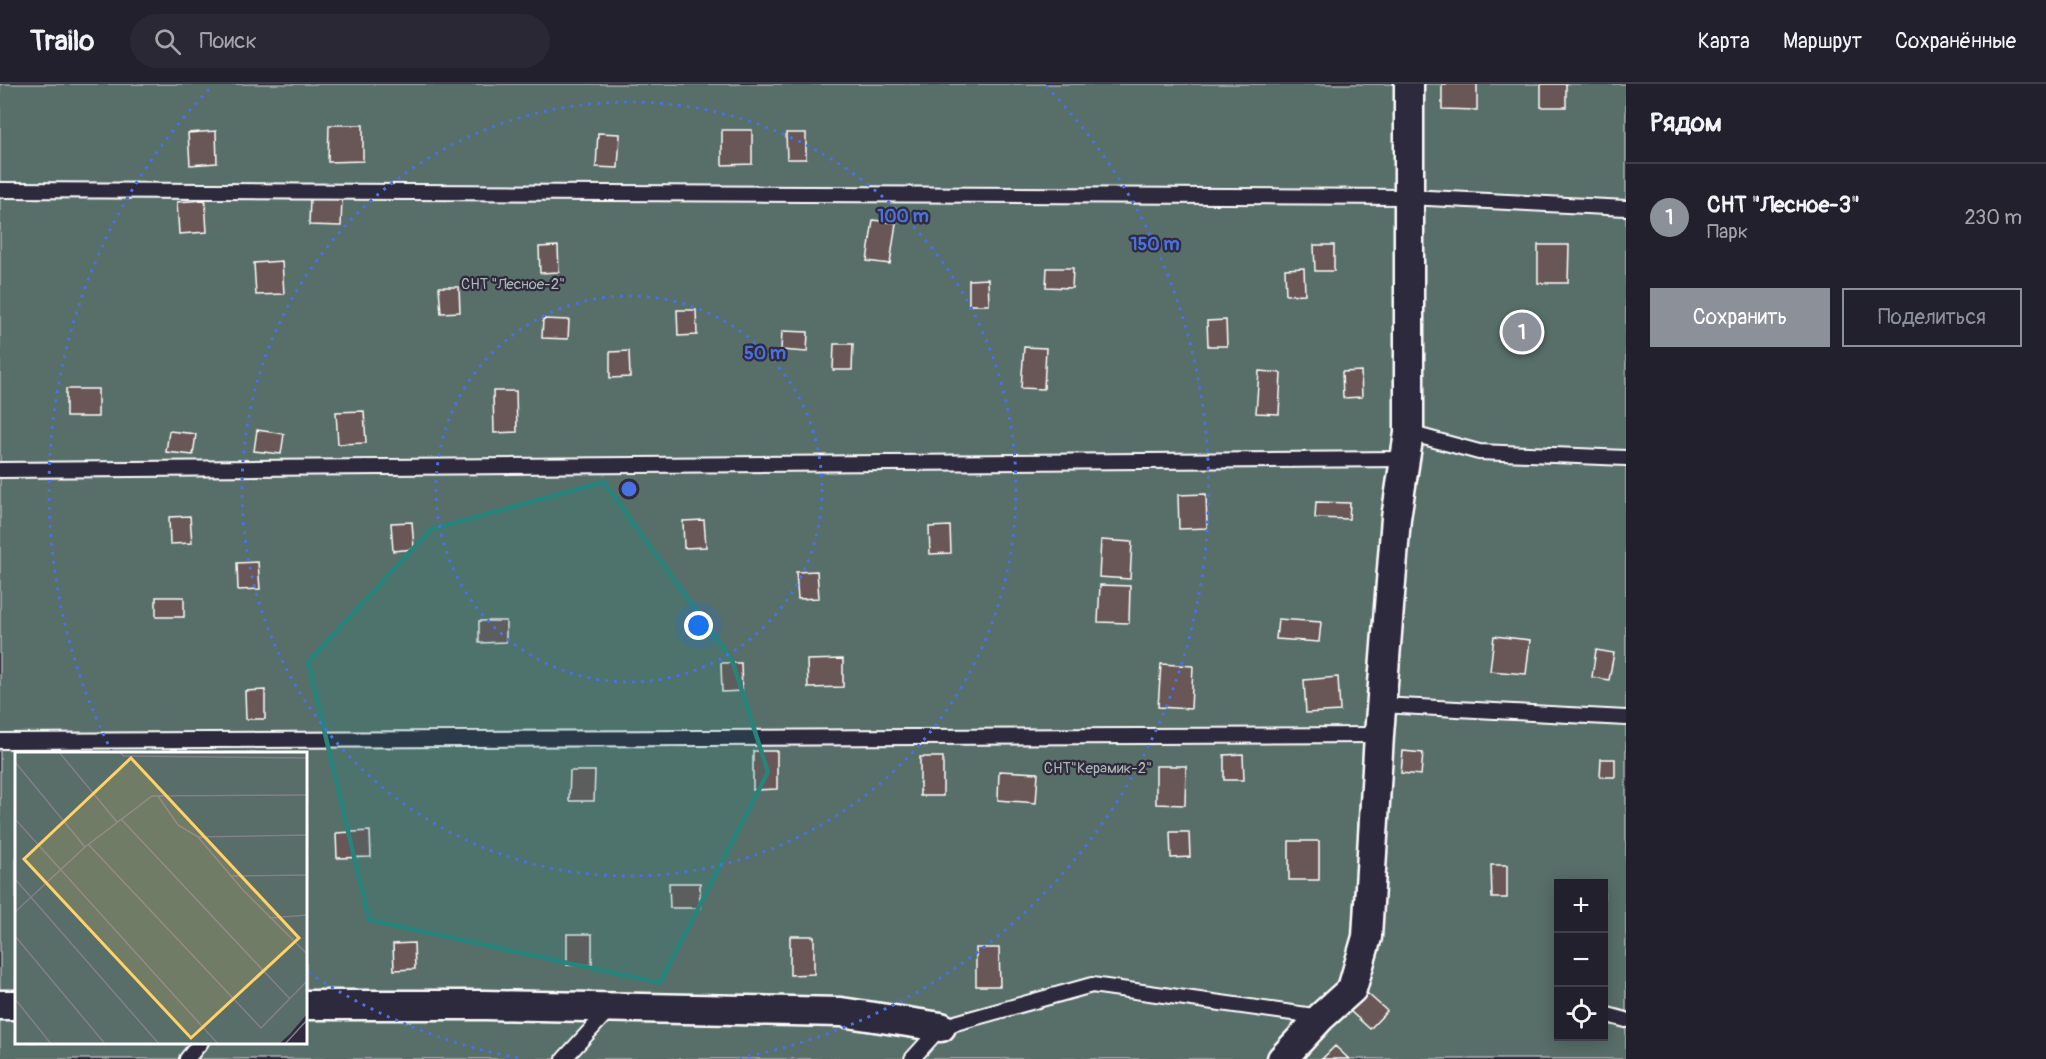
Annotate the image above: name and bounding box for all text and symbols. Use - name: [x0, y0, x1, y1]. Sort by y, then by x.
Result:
- search box: [130, 14, 550, 68]
- text: Trailo: [30, 24, 94, 59]
- icon: search: [151, 25, 184, 58]
- text: Поиск: [199, 27, 257, 55]
- text: Карта: [1698, 28, 1750, 55]
- text: Маршрут: [1783, 28, 1862, 55]
- text: Сохранённые: [1895, 28, 2016, 55]
- text: Рядом: [1650, 107, 1722, 139]
- text: СНТ "Лесное-3": [1707, 191, 1860, 219]
- text: 100 m: [877, 205, 929, 228]
- text: 1: [1666, 205, 1673, 230]
- text: 230 m: [1965, 205, 2022, 230]
- text: Парк: [1707, 219, 1748, 244]
- text: 150 m: [1131, 233, 1180, 256]
- park label: СНТ "Лесное-2": [461, 275, 565, 294]
- button: Сохранить: [1650, 288, 1830, 347]
- button: Поделиться: [1842, 288, 2022, 347]
- pin: 1: [1502, 310, 1541, 354]
- text: 50 m: [744, 342, 786, 365]
- centre of rings: [619, 479, 639, 499]
- your location: [684, 611, 713, 640]
- inset map: [15, 752, 308, 1044]
- park label: СНТ"Керамик-2": [1044, 759, 1152, 778]
- map controls: [1554, 879, 1608, 1041]
- button: +: [1554, 879, 1608, 933]
- button: −: [1554, 933, 1608, 987]
- button: locate: [1554, 987, 1608, 1041]

